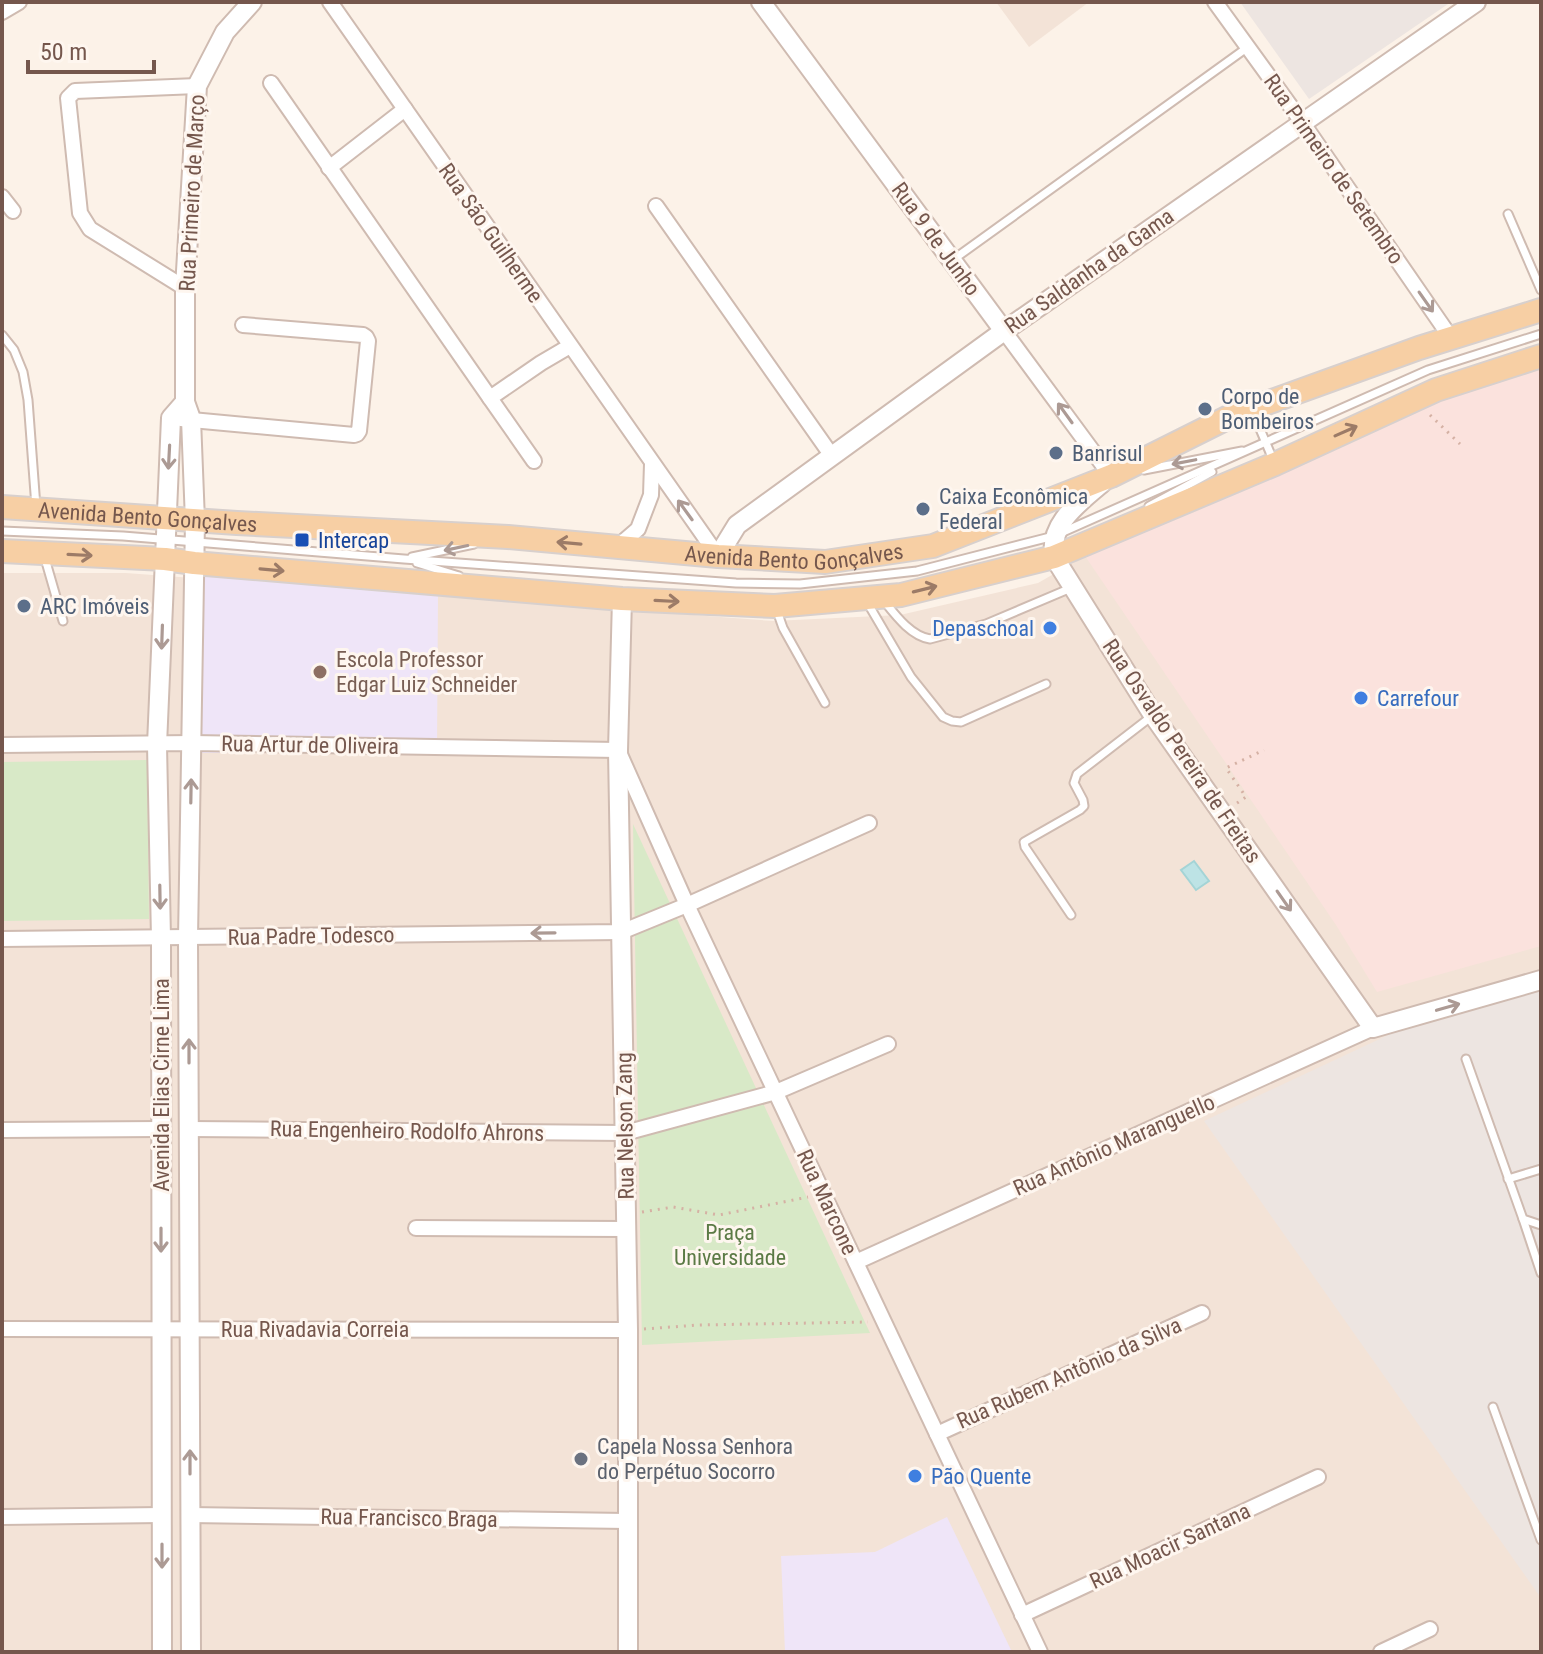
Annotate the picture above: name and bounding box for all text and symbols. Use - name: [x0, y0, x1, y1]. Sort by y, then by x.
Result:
- scale bar: [28, 24, 154, 74]
- text: 50 m: [40, 38, 87, 66]
- street label: Rua Primeiro de Setembro: [1259, 69, 1409, 269]
- street label: Rua Primeiro de Março: [174, 94, 210, 292]
- street label: Rua São Guilherme: [434, 159, 548, 307]
- street label: Rua 9 de Junho: [887, 178, 985, 300]
- street label: Rua Saldanha da Gama: [1000, 203, 1178, 339]
- one-way arrow: [1418, 290, 1434, 312]
- place label: Corpo de Bombeiros: [1221, 384, 1314, 434]
- marker: Corpo de Bombeiros: [1196, 400, 1214, 418]
- one-way arrow: [1057, 403, 1074, 424]
- one-way arrow: [1333, 423, 1357, 438]
- place label: Banrisul: [1072, 441, 1143, 466]
- one-way arrow: [161, 443, 176, 470]
- marker: Banrisul: [1047, 444, 1065, 462]
- one-way arrow: [1171, 455, 1197, 470]
- place label: Caixa Econômica Federal: [939, 484, 1088, 534]
- street label: Avenida Bento Gonçalves: [37, 497, 258, 537]
- one-way arrow: [677, 499, 694, 521]
- marker: Caixa Econômica Federal: [914, 500, 932, 518]
- place label: Intercap: [318, 528, 389, 553]
- marker: Intercap: [293, 531, 311, 549]
- one-way arrow: [556, 536, 582, 551]
- street label: Avenida Bento Gonçalves: [683, 538, 905, 575]
- one-way arrow: [443, 541, 469, 556]
- one-way arrow: [66, 547, 93, 562]
- one-way arrow: [258, 563, 285, 578]
- one-way arrow: [912, 581, 938, 596]
- place label: ARC Imóveis: [40, 594, 150, 619]
- one-way arrow: [653, 594, 680, 609]
- marker: ARC Imóveis: [15, 597, 33, 615]
- place label: Depaschoal: [932, 616, 1034, 641]
- marker: Depaschoal: [1041, 619, 1059, 637]
- one-way arrow: [154, 623, 169, 650]
- street label: Rua Osvaldo Pereira de Freitas: [1098, 634, 1266, 868]
- place label: Escola Professor Edgar Luiz Schneider: [336, 647, 518, 697]
- marker: Escola Professor Edgar Luiz Schneider: [311, 663, 329, 681]
- place label: Carrefour: [1377, 686, 1459, 711]
- marker: Carrefour: [1352, 689, 1370, 707]
- street label: Rua Artur de Oliveira: [221, 731, 399, 759]
- one-way arrow: [183, 778, 199, 805]
- one-way arrow: [153, 883, 168, 910]
- one-way arrow: [1276, 889, 1292, 911]
- street label: Rua Padre Todesco: [227, 922, 395, 950]
- one-way arrow: [530, 925, 557, 940]
- street label: Avenida Elias Cirne Lima: [149, 978, 174, 1192]
- one-way arrow: [1434, 999, 1460, 1014]
- one-way arrow: [181, 1038, 197, 1065]
- street label: Rua Nelson Zang: [611, 1052, 639, 1200]
- street label: Rua Antônio Maranguello: [1009, 1089, 1219, 1201]
- street label: Rua Engenheiro Rodolfo Ahrons: [270, 1116, 544, 1146]
- street label: Rua Marcone: [792, 1145, 862, 1259]
- park label: Praça Universidade: [674, 1220, 786, 1270]
- one-way arrow: [153, 1226, 169, 1253]
- street label: Rua Rubem Antônio da Silva: [953, 1312, 1185, 1434]
- street label: Rua Rivadavia Correia: [221, 1317, 409, 1342]
- place label: Capela Nossa Senhora do Perpétuo Socorro: [597, 1434, 793, 1484]
- one-way arrow: [182, 1449, 198, 1476]
- marker: Capela Nossa Senhora do Perpétuo Socorro: [572, 1450, 590, 1468]
- place label: Pão Quente: [931, 1464, 1031, 1489]
- marker: Pão Quente: [906, 1467, 924, 1485]
- street label: Rua Moacir Santana: [1086, 1498, 1254, 1594]
- street label: Rua Francisco Braga: [320, 1504, 498, 1532]
- one-way arrow: [154, 1542, 170, 1569]

